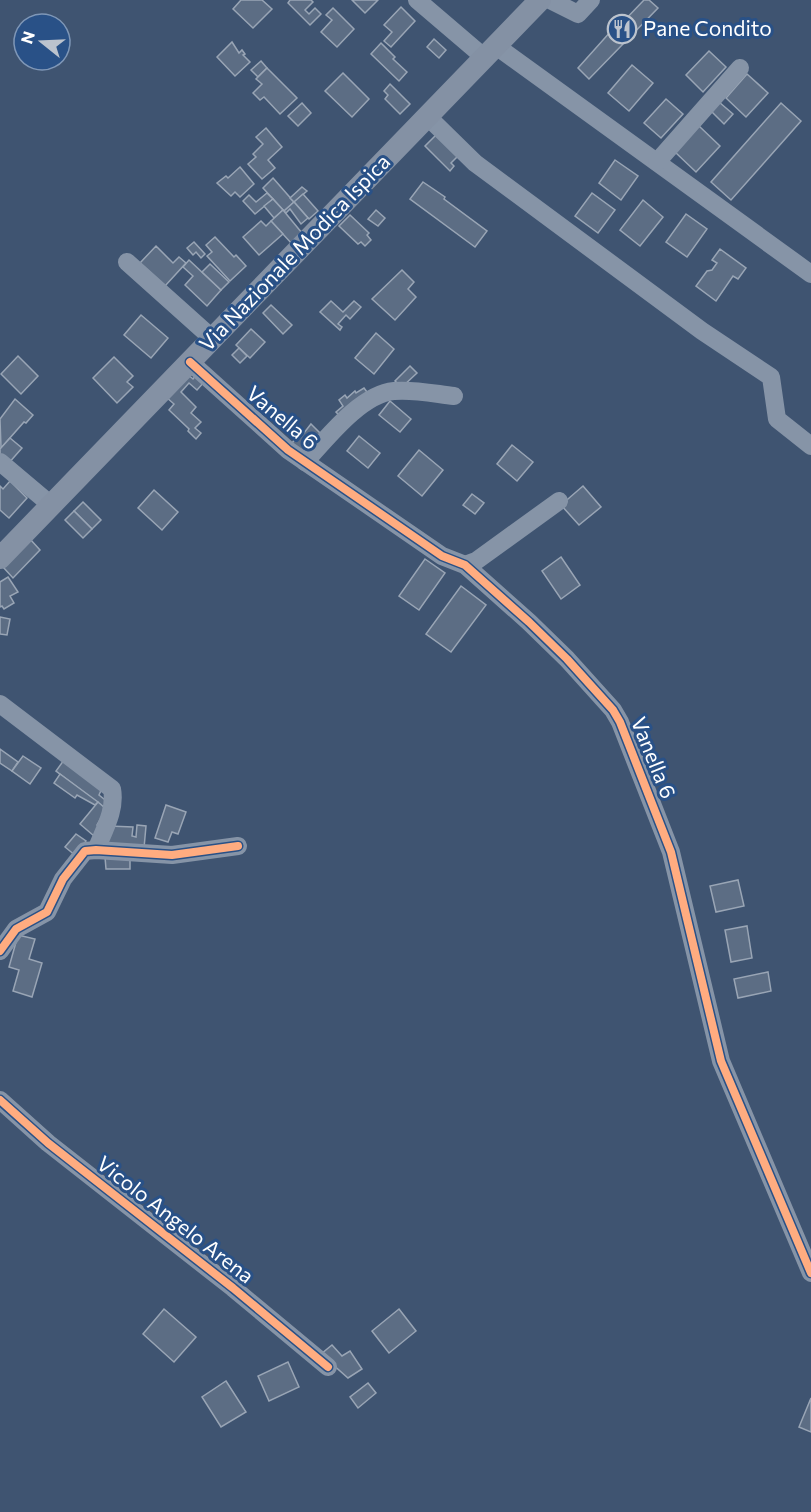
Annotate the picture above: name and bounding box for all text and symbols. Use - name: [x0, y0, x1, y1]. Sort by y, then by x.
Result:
- north arrow: [12, 12, 72, 72]
- restaurant icon: Pane Condito: [606, 13, 638, 45]
- place label: Pane Condito: [643, 15, 772, 40]
- text: N: [16, 29, 38, 46]
- street label: Via Nazionale Modica Ispica: [193, 148, 394, 355]
- street label: Vanella 6: [242, 380, 324, 454]
- street label: Vanella 6: [627, 713, 682, 802]
- street label: Vicolo Angelo Arena: [93, 1150, 259, 1288]

